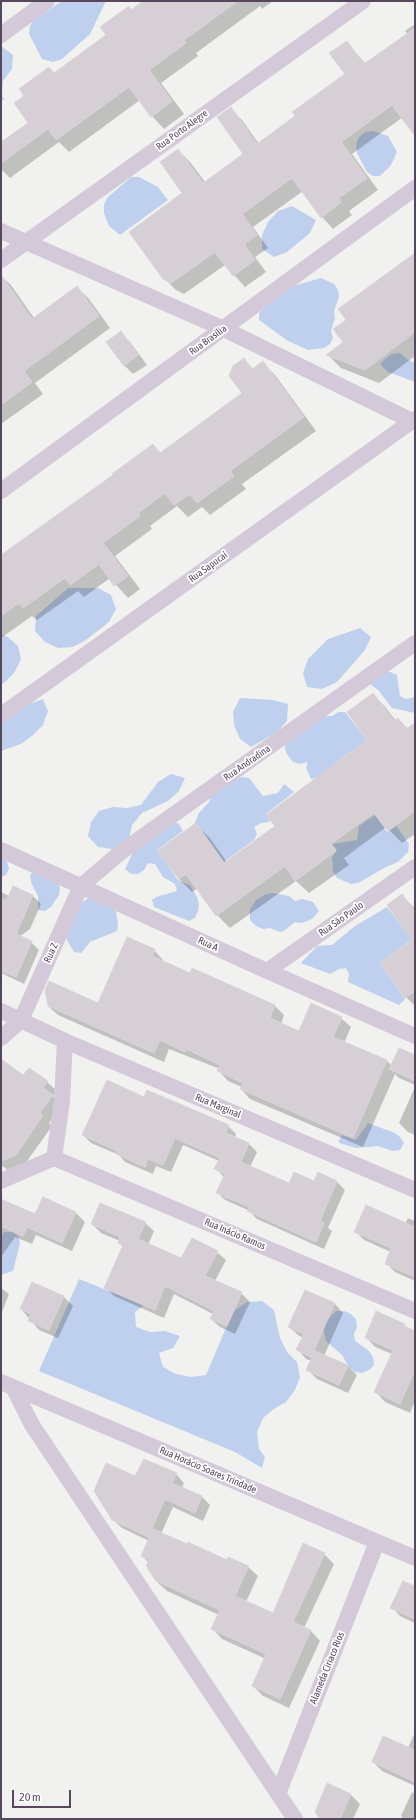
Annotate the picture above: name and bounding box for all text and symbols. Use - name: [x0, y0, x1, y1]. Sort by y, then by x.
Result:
- street label: Rua Porto Alegre: [154, 107, 210, 153]
- street label: Rua Brasília: [187, 322, 229, 358]
- street label: Rua Sapucaí: [186, 549, 230, 585]
- street label: Rua Andradina: [221, 743, 273, 783]
- street label: Rua São Paulo: [316, 899, 366, 939]
- street label: Rua A: [196, 934, 220, 954]
- street label: Rua Z: [41, 941, 61, 965]
- street label: Rua Marginal: [193, 1091, 243, 1121]
- street label: Rua Inácio Ramos: [203, 1216, 267, 1252]
- street label: Rua Horácio Soares Trindade: [158, 1444, 258, 1496]
- street label: Alameda Ciriaco Rios: [307, 1630, 347, 1706]
- scale bar: [14, 1782, 73, 1808]
- text: 20 m: [19, 1790, 41, 1804]

